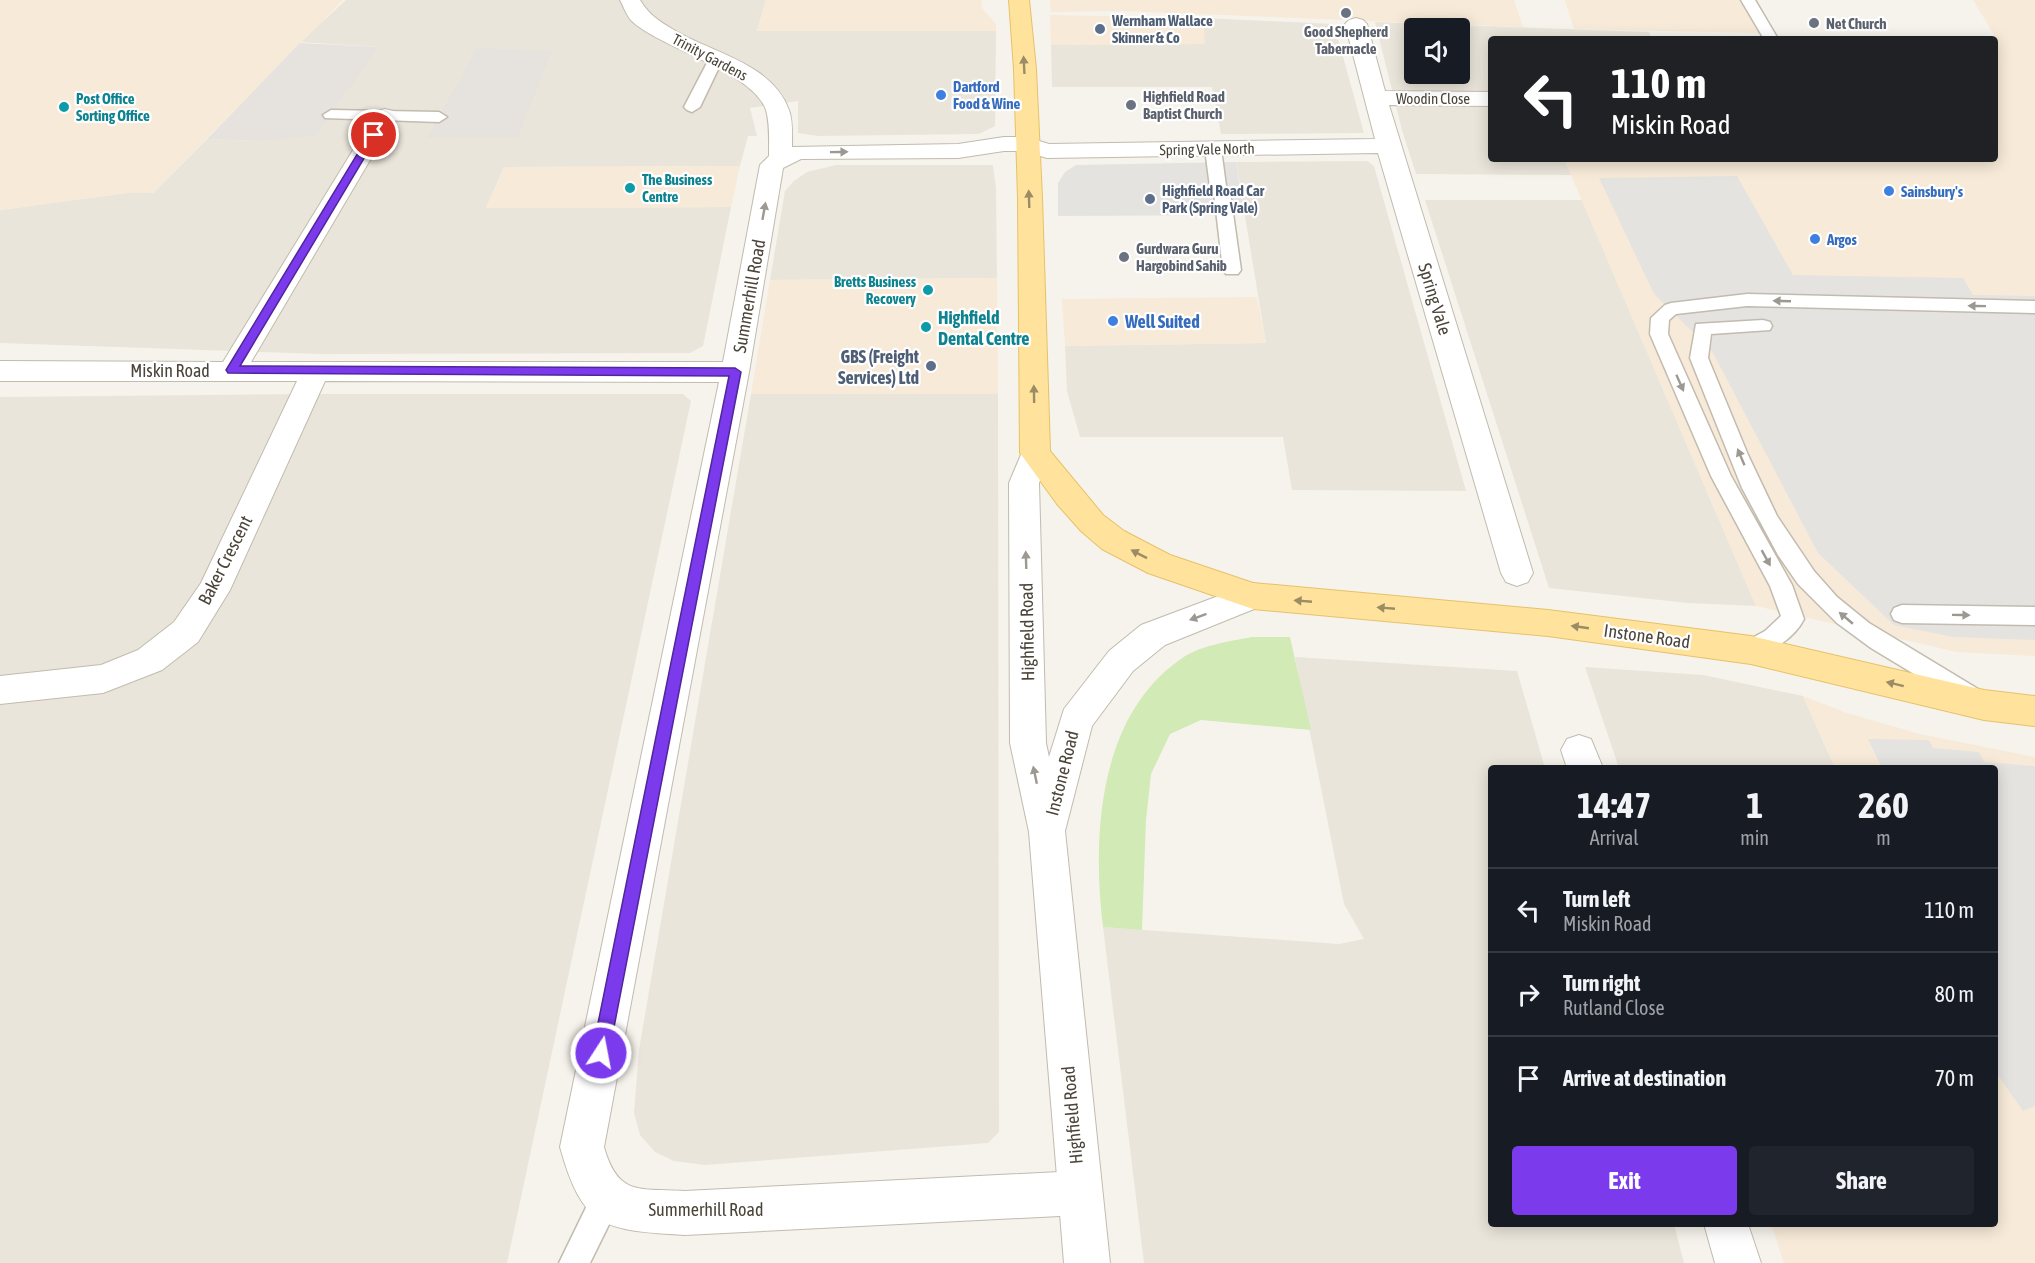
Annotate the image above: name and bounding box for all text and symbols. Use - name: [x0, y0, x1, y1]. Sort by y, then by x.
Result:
- marker: Good Shepherd Tabernacle: [1339, 6, 1353, 20]
- place label: Wernham Wallace Skinner & Co: [1111, 12, 1213, 46]
- place label: Net Church: [1826, 15, 1887, 32]
- marker: Net Church: [1807, 16, 1821, 30]
- map controls: [1404, 18, 1470, 84]
- button: sound: [1404, 18, 1470, 84]
- marker: Wernham Wallace Skinner & Co: [1093, 22, 1107, 36]
- place label: Good Shepherd Tabernacle: [1304, 23, 1388, 57]
- street label: Trinity Gardens: [670, 30, 750, 84]
- one-way arrow: [1020, 55, 1029, 74]
- text: 110 m: [1611, 59, 1706, 107]
- icon: left: [1512, 60, 1590, 138]
- place label: Dartford Food & Wine: [953, 78, 1020, 112]
- marker: Dartford Food & Wine: [934, 88, 948, 102]
- place label: Highfield Road Baptist Church: [1143, 88, 1225, 122]
- place label: Post Office Sorting Office: [76, 90, 150, 124]
- street label: Woodin Close: [1396, 90, 1470, 107]
- marker: Highfield Road Baptist Church: [1124, 98, 1138, 112]
- marker: Post Office Sorting Office: [57, 100, 71, 114]
- pin: [348, 109, 399, 160]
- text: Miskin Road: [1611, 109, 1730, 140]
- icon: arrive: [357, 118, 390, 151]
- street label: Spring Vale North: [1159, 140, 1255, 158]
- one-way arrow: [829, 147, 848, 157]
- place label: The Business Centre: [642, 171, 713, 205]
- marker: The Business Centre: [623, 181, 637, 195]
- place label: Highfield Road Car Park (Spring Vale): [1162, 182, 1265, 216]
- place label: Sainsbury's: [1901, 183, 1964, 200]
- marker: Sainsbury's: [1882, 184, 1896, 198]
- one-way arrow: [1025, 190, 1034, 209]
- marker: Highfield Road Car Park (Spring Vale): [1143, 192, 1157, 206]
- one-way arrow: [760, 202, 769, 221]
- place label: Argos: [1826, 231, 1858, 248]
- marker: Argos: [1808, 232, 1822, 246]
- street label: Summerhill Road: [729, 238, 769, 354]
- place label: Gurdwara Guru Hargobind Sahib: [1136, 240, 1227, 274]
- marker: Gurdwara Guru Hargobind Sahib: [1117, 250, 1131, 264]
- street label: Spring Vale: [1414, 261, 1456, 337]
- place label: Bretts Business Recovery: [834, 273, 917, 307]
- marker: Bretts Business Recovery: [921, 283, 935, 297]
- one-way arrow: [1772, 297, 1791, 306]
- one-way arrow: [1967, 301, 1986, 311]
- place label: Highfield Dental Centre: [938, 307, 1029, 349]
- place label: Well Suited: [1124, 311, 1200, 332]
- marker: Well Suited: [1106, 314, 1120, 328]
- marker: Highfield Dental Centre: [919, 320, 933, 334]
- place label: GBS (Freight Services) Ltd: [838, 346, 920, 388]
- marker: GBS (Freight Services) Ltd: [924, 359, 938, 373]
- street label: Miskin Road: [130, 360, 210, 381]
- one-way arrow: [1676, 375, 1685, 392]
- one-way arrow: [1029, 385, 1039, 404]
- one-way arrow: [1735, 448, 1745, 466]
- street label: Baker Crescent: [194, 512, 256, 608]
- one-way arrow: [1130, 549, 1147, 559]
- one-way arrow: [1021, 550, 1031, 569]
- one-way arrow: [1761, 550, 1771, 567]
- street label: Highfield Road: [1016, 583, 1038, 681]
- one-way arrow: [1293, 596, 1312, 606]
- one-way arrow: [1376, 603, 1395, 613]
- one-way arrow: [1838, 611, 1854, 624]
- one-way arrow: [1951, 611, 1970, 620]
- one-way arrow: [1189, 612, 1207, 622]
- street label: Instone Road: [1603, 620, 1691, 652]
- one-way arrow: [1570, 622, 1589, 632]
- one-way arrow: [1886, 678, 1905, 688]
- street label: Instone Road: [1041, 728, 1083, 818]
- one-way arrow: [1030, 765, 1039, 784]
- text: 14:47: [1577, 784, 1651, 826]
- text: 1: [1746, 784, 1763, 826]
- text: 260: [1858, 784, 1909, 826]
- text: Arrival: [1590, 826, 1639, 849]
- text: min: [1740, 826, 1769, 849]
- text: m: [1876, 826, 1891, 849]
- text: Turn left: [1563, 886, 1630, 912]
- icon: left: [1512, 894, 1545, 927]
- text: 110 m: [1924, 897, 1974, 923]
- text: Miskin Road: [1563, 912, 1651, 935]
- text: Turn right: [1563, 970, 1640, 996]
- icon: right: [1512, 978, 1545, 1011]
- text: 80 m: [1934, 981, 1974, 1007]
- text: Rutland Close: [1563, 996, 1665, 1019]
- position arrow: [569, 1021, 633, 1085]
- icon: arrive: [1512, 1062, 1545, 1095]
- street label: Highfield Road: [1057, 1065, 1087, 1165]
- text: Arrive at destination: [1563, 1065, 1726, 1091]
- text: 70 m: [1934, 1065, 1974, 1091]
- button: Exit: [1512, 1146, 1737, 1215]
- button: Share: [1749, 1146, 1974, 1215]
- street label: Summerhill Road: [649, 1199, 763, 1220]

